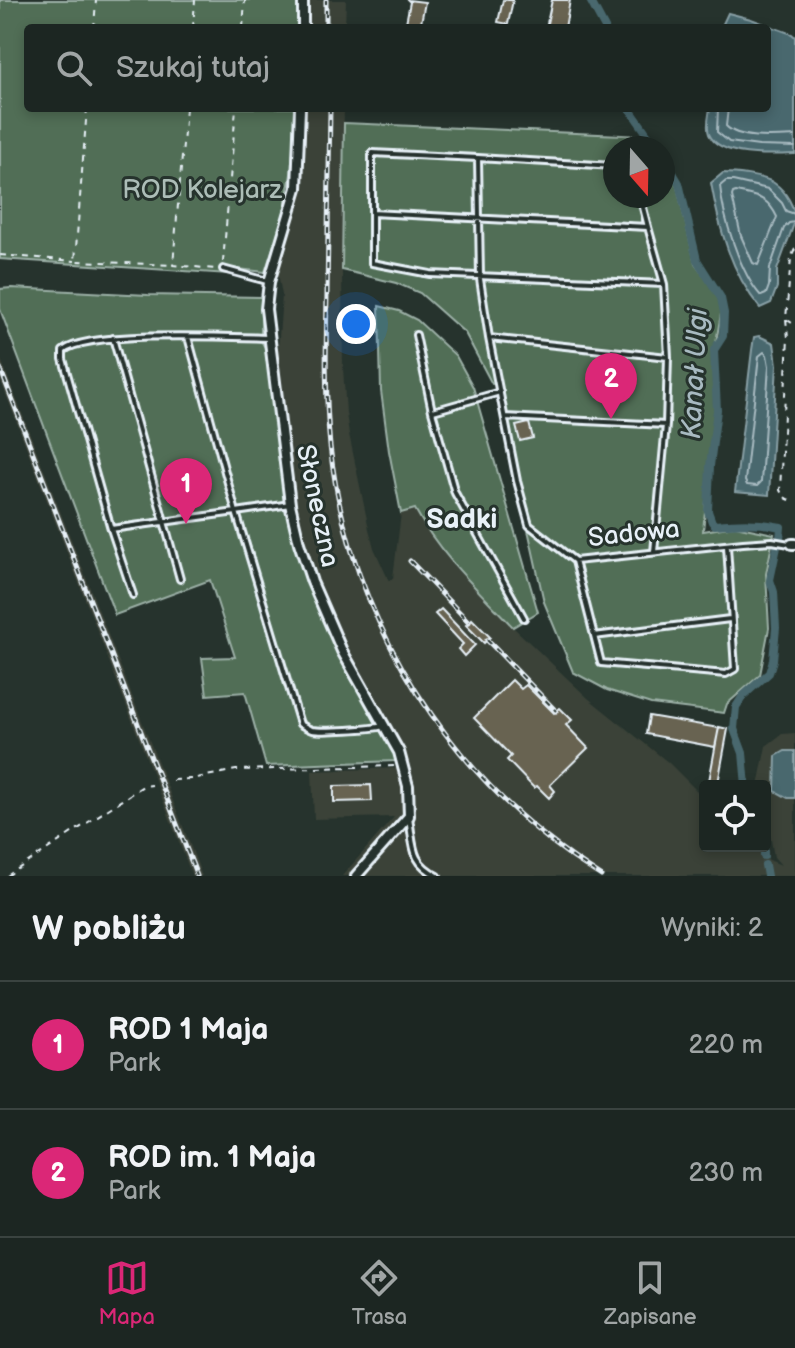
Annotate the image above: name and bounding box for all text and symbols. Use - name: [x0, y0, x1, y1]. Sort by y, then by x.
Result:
- search box: [24, 24, 771, 112]
- icon: search: [52, 46, 96, 90]
- text: Szukaj tutaj: [116, 50, 270, 86]
- north arrow: [603, 136, 675, 208]
- park label: ROD Kolejarz: [122, 175, 282, 206]
- your location: [336, 304, 376, 344]
- water label: Kanał Ulgi: [675, 306, 715, 440]
- pin: 2: [585, 353, 637, 419]
- street label: Słoneczna: [289, 442, 345, 570]
- pin: 1: [160, 458, 212, 524]
- district label: Sadki: [427, 503, 497, 536]
- street label: Sadowa: [587, 514, 681, 554]
- map controls: [699, 780, 771, 852]
- button: locate: [699, 780, 771, 852]
- text: W pobliżu: [32, 908, 186, 949]
- text: Wyniki: 2: [661, 913, 763, 944]
- text: ROD 1 Maja: [108, 1012, 269, 1048]
- text: 1: [53, 1030, 63, 1061]
- text: 220 m: [689, 1030, 763, 1061]
- text: Park: [108, 1048, 160, 1079]
- text: ROD im. 1 Maja: [108, 1140, 316, 1176]
- text: 2: [50, 1158, 66, 1189]
- text: 230 m: [688, 1158, 763, 1189]
- text: Park: [108, 1176, 160, 1207]
- tab: Mapa: [98, 1256, 155, 1331]
- tab: Trasa: [352, 1256, 407, 1331]
- tab: Zapisane: [604, 1256, 697, 1331]

